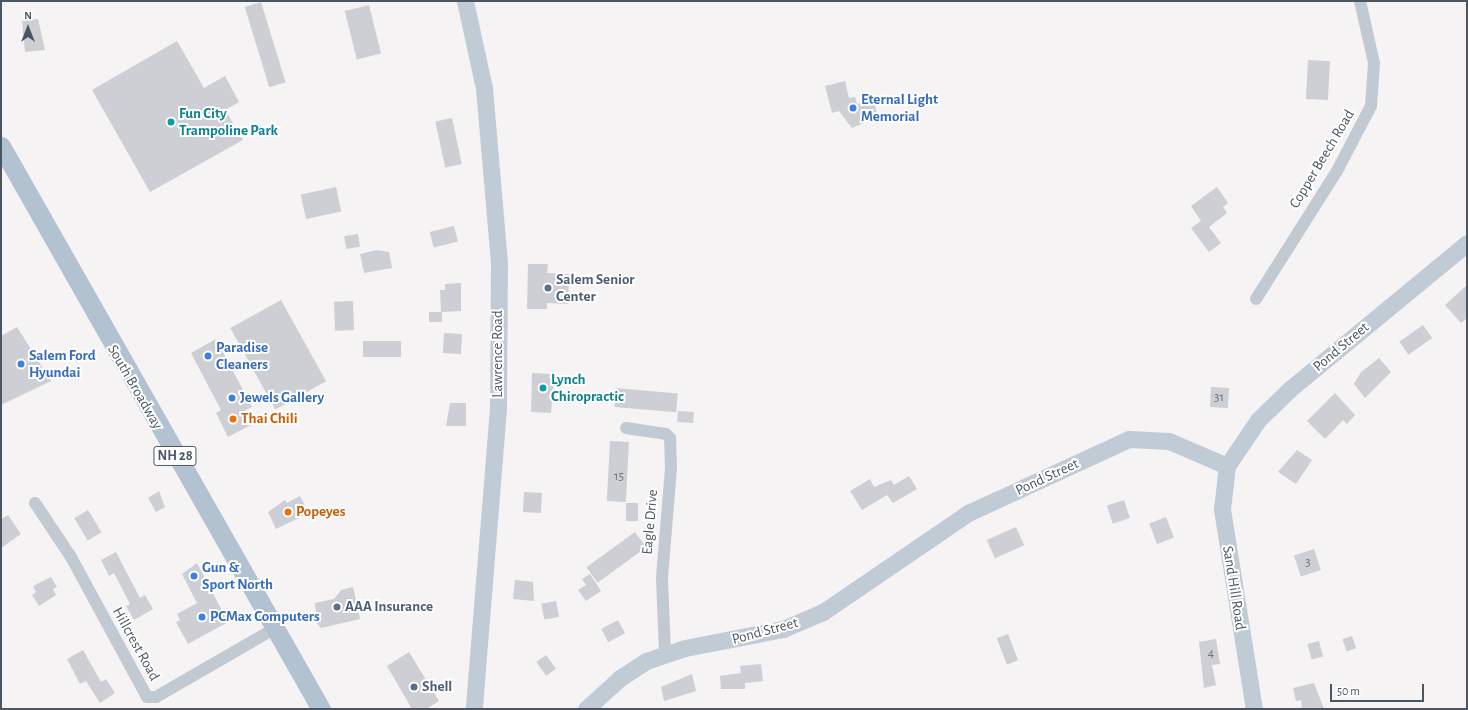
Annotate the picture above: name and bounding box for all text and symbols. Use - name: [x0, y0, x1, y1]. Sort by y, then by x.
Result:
- north arrow: [8, 8, 48, 48]
- text: N: [24, 10, 32, 21]
- place label: Eternal Light Memorial: [861, 90, 938, 125]
- marker: Eternal Light Memorial: [848, 103, 858, 113]
- place label: Fun City Trampoline Park: [179, 104, 278, 139]
- street label: Copper Beech Road: [1285, 106, 1359, 212]
- marker: Fun City Trampoline Park: [166, 117, 176, 127]
- place label: Salem Senior Center: [556, 270, 635, 305]
- marker: Salem Senior Center: [543, 283, 553, 293]
- street label: Lawrence Road: [489, 310, 507, 398]
- street label: Pond Street: [1309, 318, 1373, 376]
- place label: Paradise Cleaners: [216, 338, 268, 373]
- street label: South Broadway: [104, 342, 166, 432]
- place label: Salem Ford Hyundai: [29, 346, 96, 381]
- marker: Paradise Cleaners: [203, 351, 213, 361]
- marker: Salem Ford Hyundai: [16, 359, 26, 369]
- place label: Lynch Chiropractic: [551, 370, 624, 405]
- marker: Lynch Chiropractic: [538, 383, 548, 393]
- place label: Jewels Gallery: [240, 389, 324, 407]
- house number: 31: [1214, 390, 1224, 406]
- marker: Jewels Gallery: [227, 393, 237, 403]
- place label: Thai Chili: [241, 410, 298, 428]
- marker: Thai Chili: [228, 414, 238, 424]
- road number: NH 28: [153, 444, 197, 468]
- street label: Pond Street: [1013, 455, 1081, 499]
- house number: 15: [614, 469, 624, 485]
- street label: Eagle Drive: [638, 489, 662, 555]
- place label: Popeyes: [296, 503, 345, 521]
- marker: Popeyes: [283, 507, 293, 517]
- street label: Sand Hill Road: [1218, 545, 1250, 631]
- house number: 3: [1305, 555, 1311, 571]
- place label: Gun & Sport North: [202, 558, 273, 593]
- marker: Gun & Sport North: [189, 571, 199, 581]
- place label: AAA Insurance: [345, 598, 433, 616]
- marker: AAA Insurance: [332, 602, 342, 612]
- street label: Hillcrest Road: [108, 604, 164, 684]
- place label: PCMax Computers: [210, 608, 320, 626]
- marker: PCMax Computers: [197, 612, 207, 622]
- street label: Pond Street: [730, 614, 800, 648]
- house number: 4: [1208, 646, 1214, 662]
- scale bar: [1332, 676, 1426, 702]
- place label: Shell: [422, 678, 452, 696]
- marker: Shell: [409, 682, 419, 692]
- text: 50 m: [1337, 685, 1360, 697]

